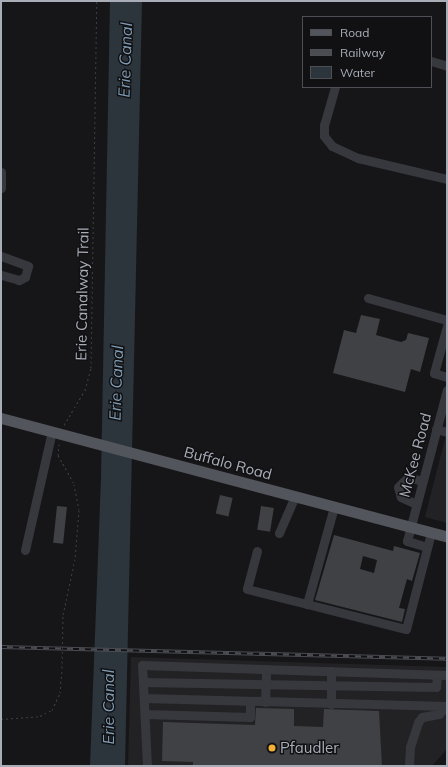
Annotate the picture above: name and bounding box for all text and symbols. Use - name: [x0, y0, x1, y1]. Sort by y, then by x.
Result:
- legend: [302, 16, 432, 88]
- water label: Erie Canal: [114, 22, 136, 98]
- text: Road: [340, 25, 369, 40]
- text: Railway: [340, 45, 385, 60]
- text: Water: [340, 65, 375, 80]
- street label: Erie Canalway Trail: [72, 227, 92, 361]
- water label: Erie Canal: [105, 345, 127, 421]
- street label: McKee Road: [395, 411, 435, 499]
- street label: Buffalo Road: [182, 443, 274, 483]
- water label: Erie Canal: [98, 670, 118, 744]
- place label: Pfaudler: [280, 739, 339, 757]
- marker: Pfaudler: [267, 743, 277, 753]

